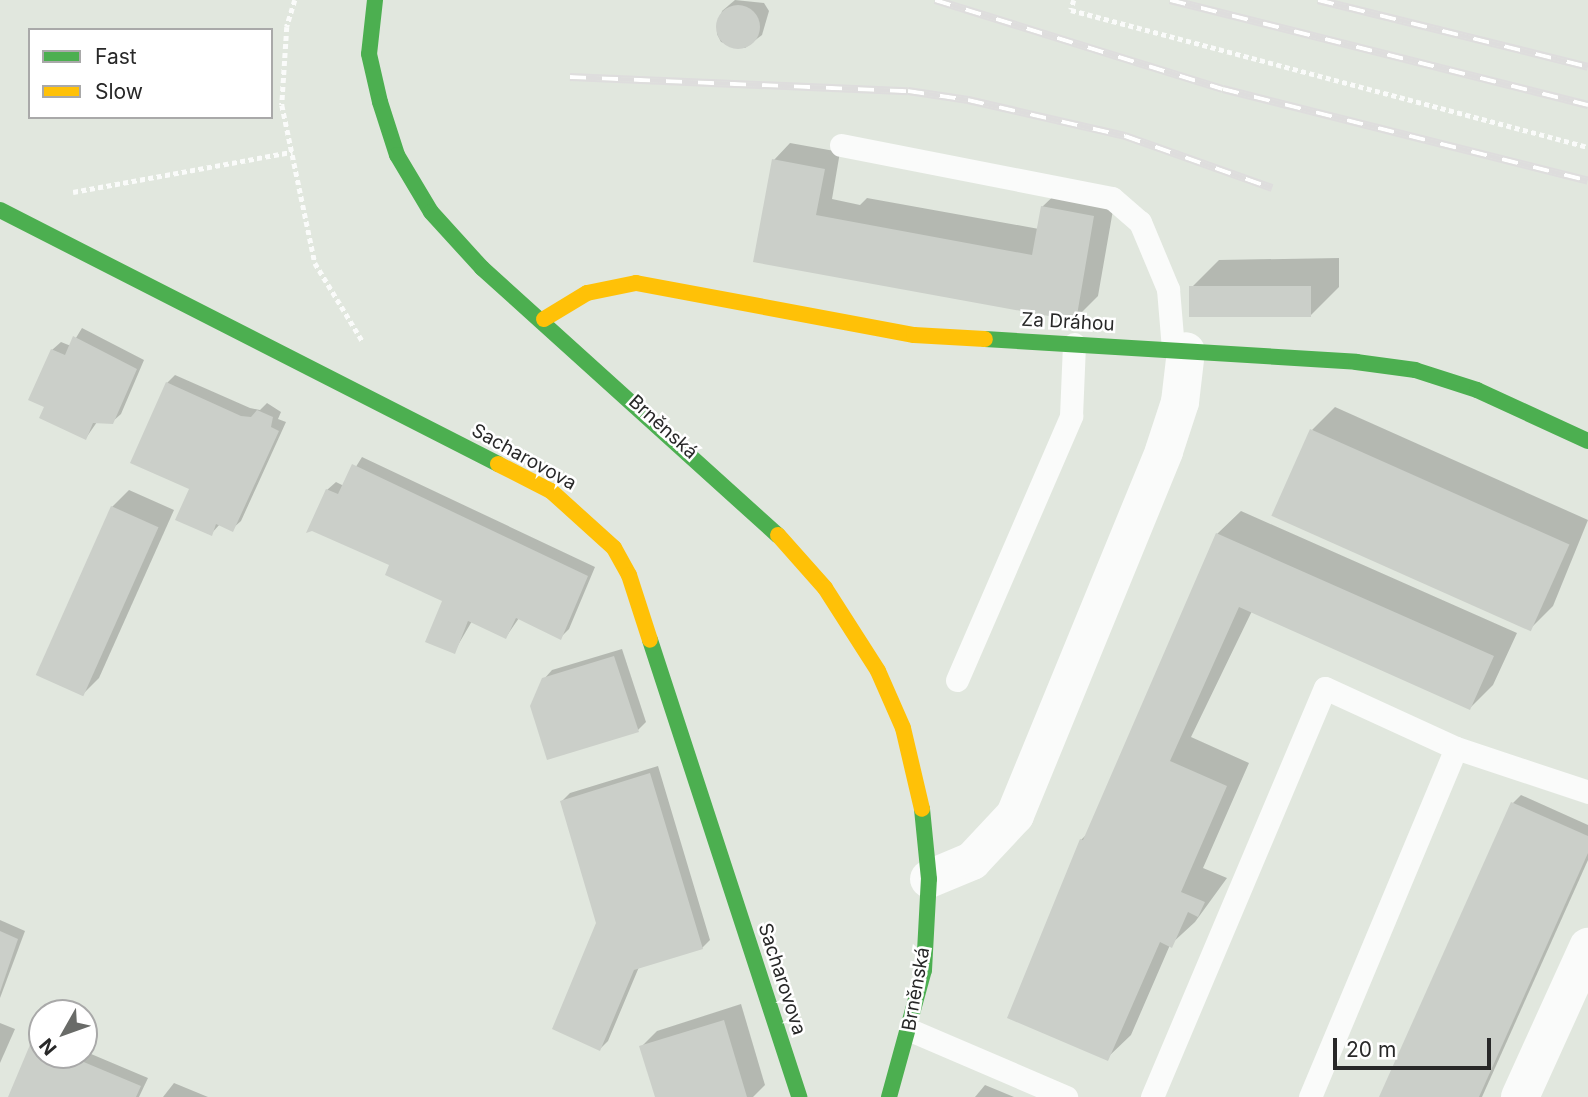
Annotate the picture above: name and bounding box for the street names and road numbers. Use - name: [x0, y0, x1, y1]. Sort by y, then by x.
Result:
- street label: Za Dráhou: [1021, 308, 1115, 336]
- street label: Brněnská: [624, 390, 702, 464]
- street label: Sacharovova: [468, 419, 580, 495]
- street label: Sacharovova: [753, 920, 811, 1038]
- street label: Brněnská: [897, 945, 935, 1033]

